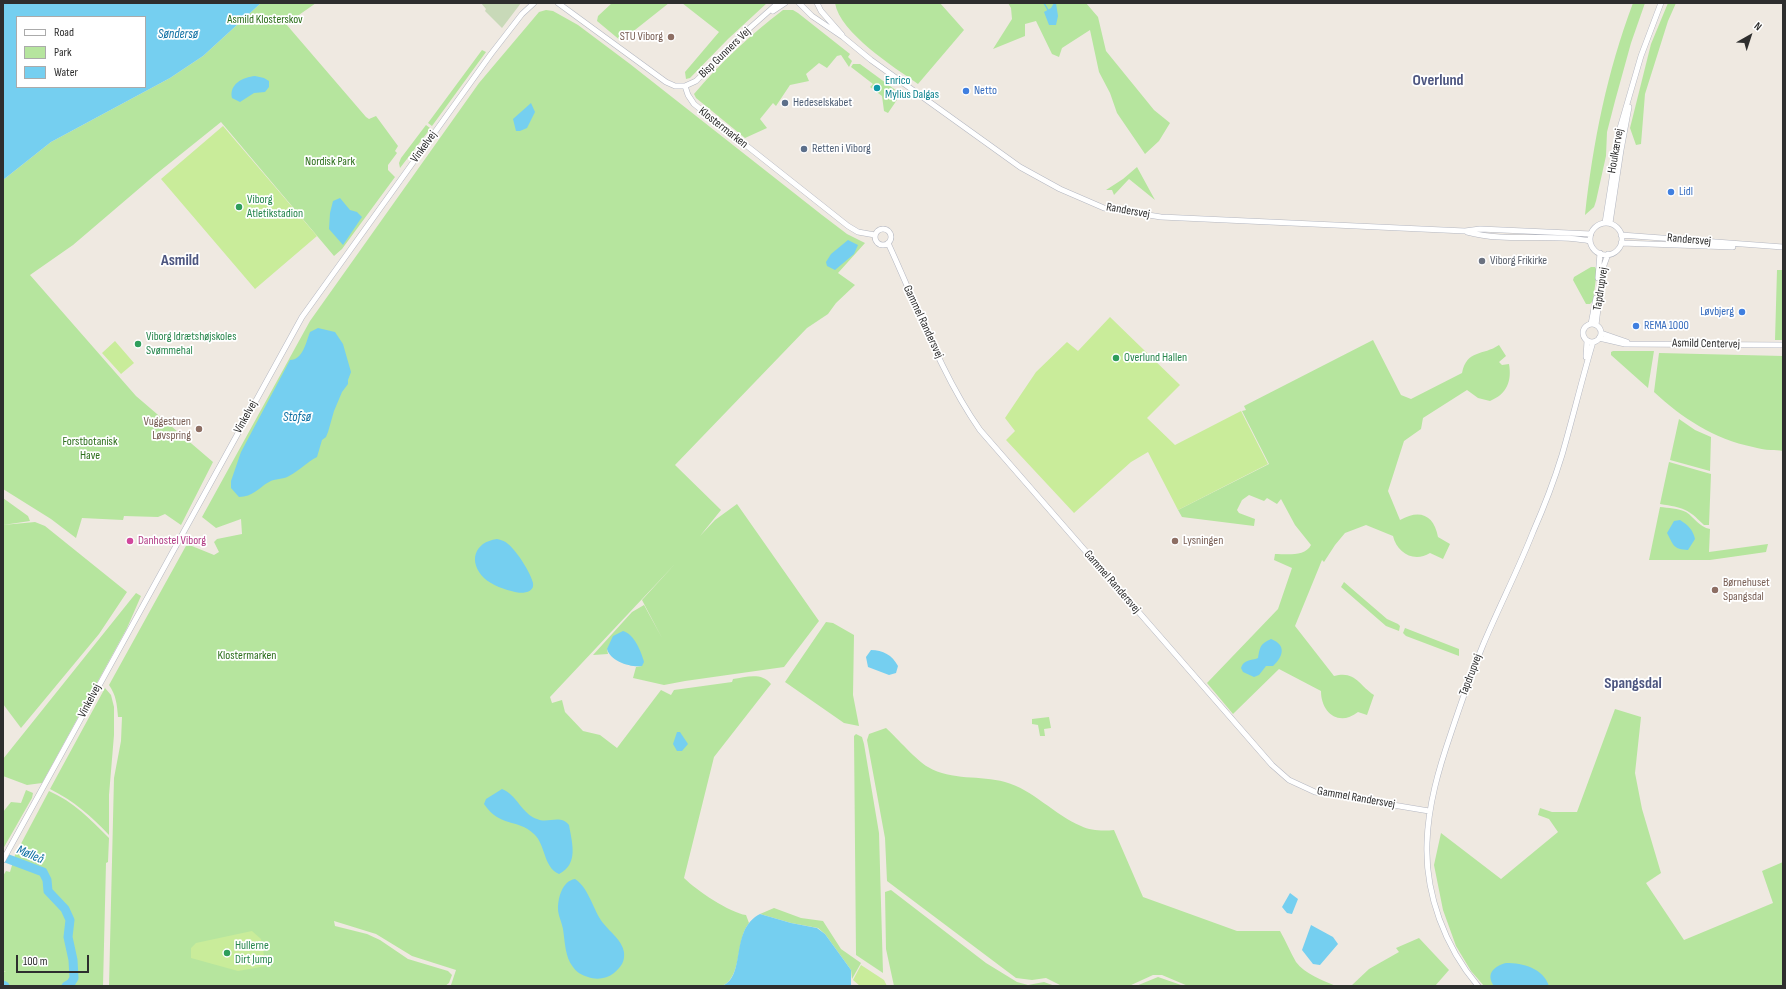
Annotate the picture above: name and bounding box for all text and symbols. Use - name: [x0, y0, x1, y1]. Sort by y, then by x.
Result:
- park label: Asmild Klosterskov: [227, 13, 303, 27]
- legend: [16, 16, 146, 88]
- north arrow: [1730, 16, 1770, 56]
- text: N: [1751, 19, 1764, 33]
- text: Road: [54, 25, 74, 40]
- street label: Bisp Gunners Vej: [696, 25, 754, 81]
- water label: Søndersø: [158, 27, 198, 43]
- place label: STU Viborg: [620, 30, 663, 44]
- marker: STU Viborg: [666, 32, 676, 42]
- text: Park: [54, 45, 72, 60]
- text: Water: [54, 65, 78, 80]
- district label: Overlund: [1413, 71, 1463, 91]
- place label: Enrico Mylius Dalgas: [885, 74, 939, 102]
- marker: Enrico Mylius Dalgas: [872, 83, 882, 93]
- place label: Netto: [974, 84, 997, 98]
- marker: Netto: [961, 86, 971, 96]
- place label: Hedeselskabet: [793, 96, 852, 110]
- marker: Hedeselskabet: [780, 98, 790, 108]
- street label: Klostermarken: [695, 104, 751, 152]
- street label: Vinkelvej: [408, 128, 440, 166]
- street label: Houlkærvej: [1605, 128, 1627, 174]
- place label: Retten i Viborg: [812, 142, 871, 156]
- marker: Retten i Viborg: [799, 144, 809, 154]
- park label: Nordisk Park: [305, 155, 355, 169]
- place label: Lidl: [1679, 185, 1693, 199]
- marker: Lidl: [1666, 187, 1676, 197]
- place label: Viborg Atletikstadion: [247, 193, 303, 221]
- street label: Randersvej: [1105, 200, 1151, 222]
- marker: Viborg Atletikstadion: [234, 202, 244, 212]
- street label: Randersvej: [1666, 231, 1712, 249]
- district label: Asmild: [161, 251, 199, 271]
- place label: Viborg Frikirke: [1490, 254, 1547, 268]
- marker: Viborg Frikirke: [1477, 256, 1487, 266]
- street label: Tapdrupvej: [1590, 266, 1612, 312]
- street label: Gammel Randersvej: [900, 283, 946, 361]
- place label: Løvbjerg: [1700, 305, 1734, 319]
- marker: Løvbjerg: [1737, 307, 1747, 317]
- place label: REMA 1000: [1644, 319, 1689, 333]
- marker: REMA 1000: [1631, 321, 1641, 331]
- place label: Viborg Idrætshøjskoles Svømmehal: [146, 330, 236, 358]
- street label: Asmild Centervej: [1672, 336, 1740, 352]
- marker: Viborg Idrætshøjskoles Svømmehal: [133, 339, 143, 349]
- place label: Overlund Hallen: [1124, 351, 1187, 365]
- marker: Overlund Hallen: [1111, 353, 1121, 363]
- street label: Vinkelvej: [231, 398, 261, 436]
- water label: Stofsø: [283, 410, 311, 426]
- place label: Vuggestuen Løvspring: [143, 415, 191, 443]
- marker: Vuggestuen Løvspring: [194, 424, 204, 434]
- park label: Forstbotanisk Have: [62, 435, 118, 463]
- place label: Danhostel Viborg: [138, 534, 206, 548]
- place label: Lysningen: [1183, 534, 1223, 548]
- marker: Danhostel Viborg: [125, 536, 135, 546]
- marker: Lysningen: [1170, 536, 1180, 546]
- street label: Gammel Randersvej: [1081, 547, 1143, 617]
- place label: Børnehuset Spangsdal: [1723, 576, 1770, 604]
- marker: Børnehuset Spangsdal: [1710, 585, 1720, 595]
- park label: Klostermarken: [218, 649, 276, 663]
- street label: Tapdrupvej: [1456, 652, 1486, 698]
- district label: Spangsdal: [1604, 674, 1662, 694]
- street label: Vinkelvej: [75, 682, 105, 720]
- street label: Gammel Randersvej: [1316, 784, 1396, 812]
- water label: Mølleå: [14, 842, 46, 868]
- place label: Hullerne Dirt Jump: [235, 939, 272, 967]
- scale bar: [18, 947, 91, 973]
- marker: Hullerne Dirt Jump: [222, 948, 232, 958]
- text: 100 m: [23, 954, 48, 969]

